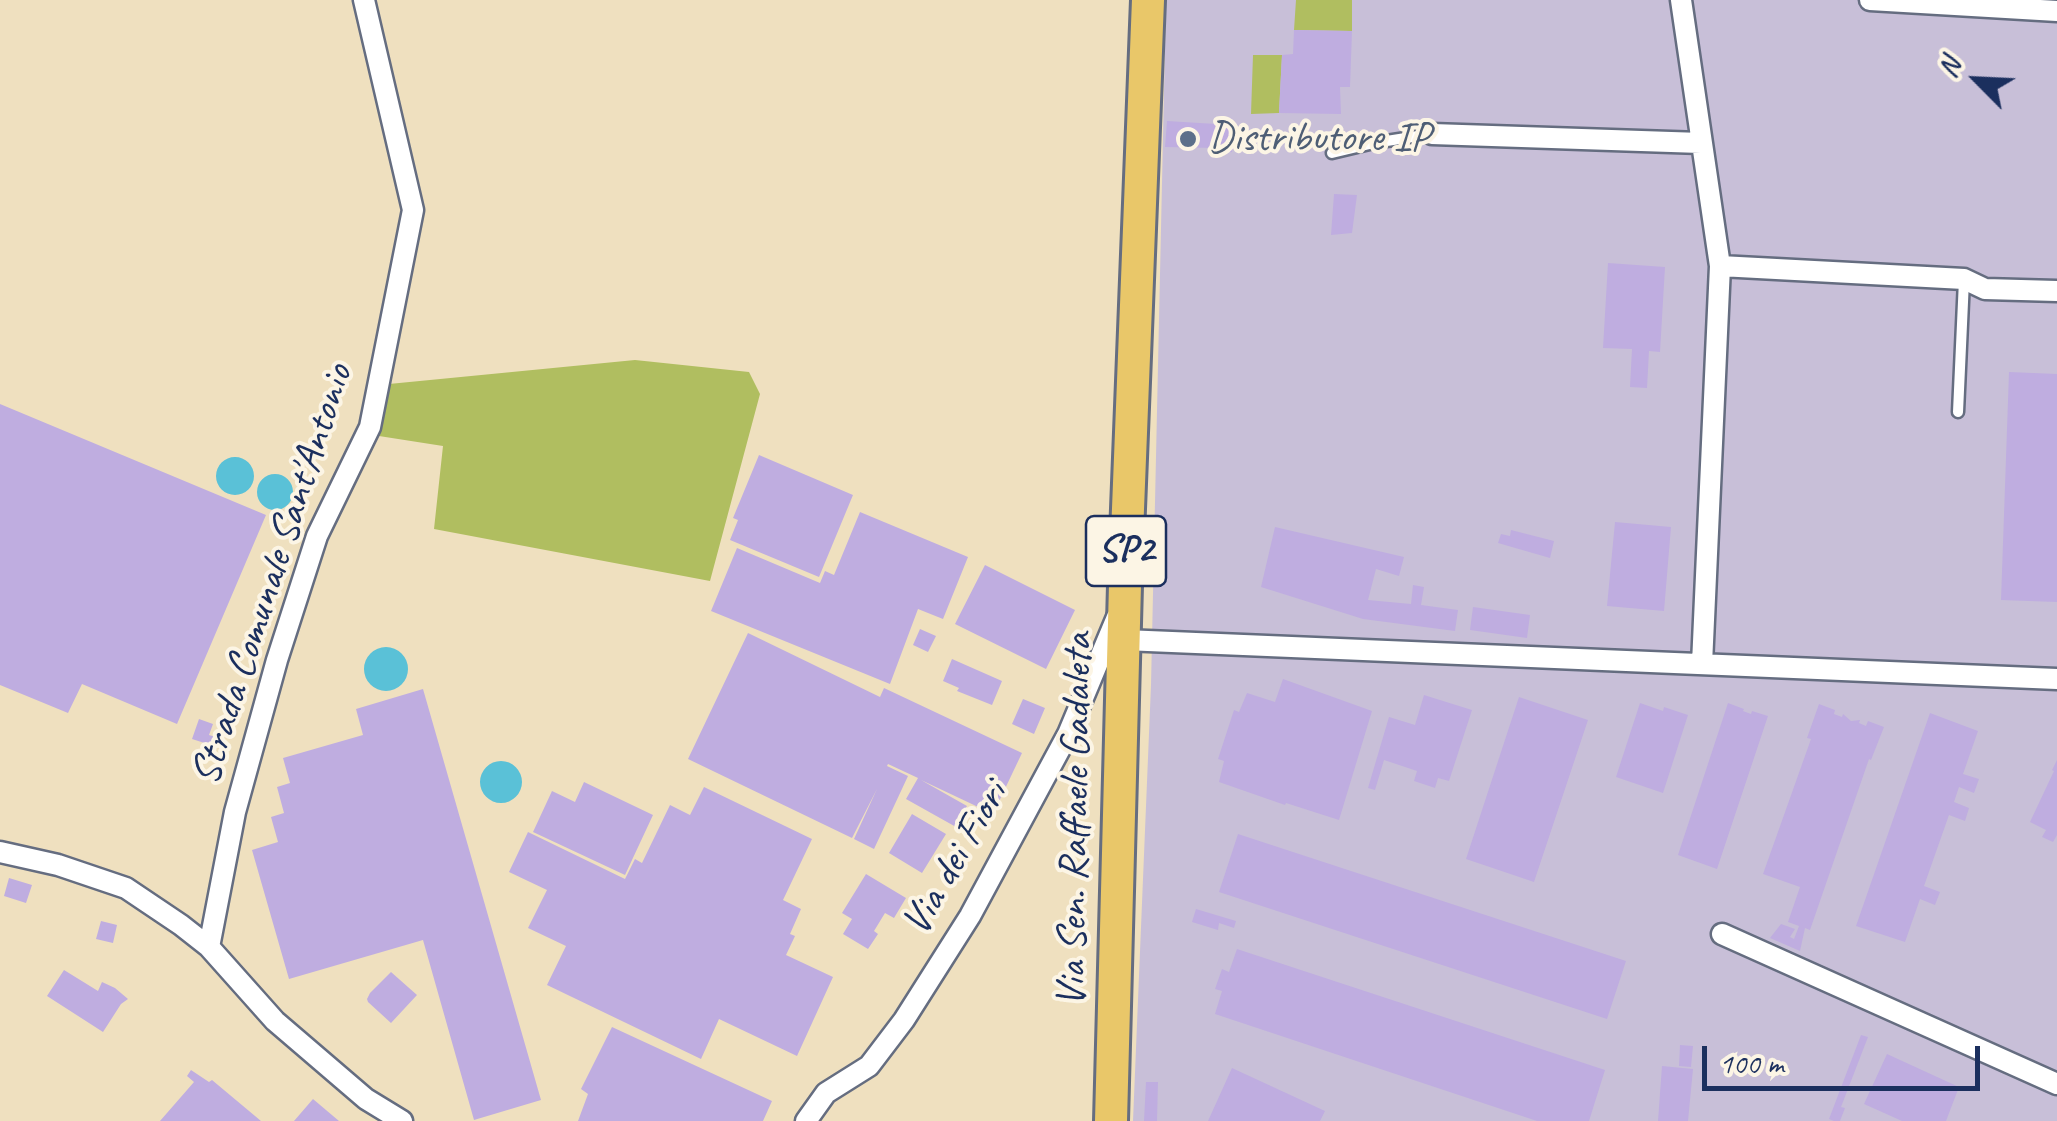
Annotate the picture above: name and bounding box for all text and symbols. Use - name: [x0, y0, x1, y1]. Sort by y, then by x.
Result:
- north arrow: [1927, 30, 2027, 130]
- text: N: [1930, 53, 1969, 83]
- place label: Distributore IP: [1208, 114, 1430, 164]
- marker: Distributore IP: [1177, 128, 1199, 150]
- street label: Strada Comunale Sant'Antonio: [181, 359, 365, 791]
- road number: SP2: [1086, 516, 1166, 586]
- street label: Via Sen. Raffaele Gadaleta: [1048, 633, 1104, 1007]
- street label: Via dei Fiori: [892, 773, 1020, 945]
- scale bar: [1707, 1026, 1984, 1088]
- text: 100 m: [1719, 1044, 1784, 1082]

